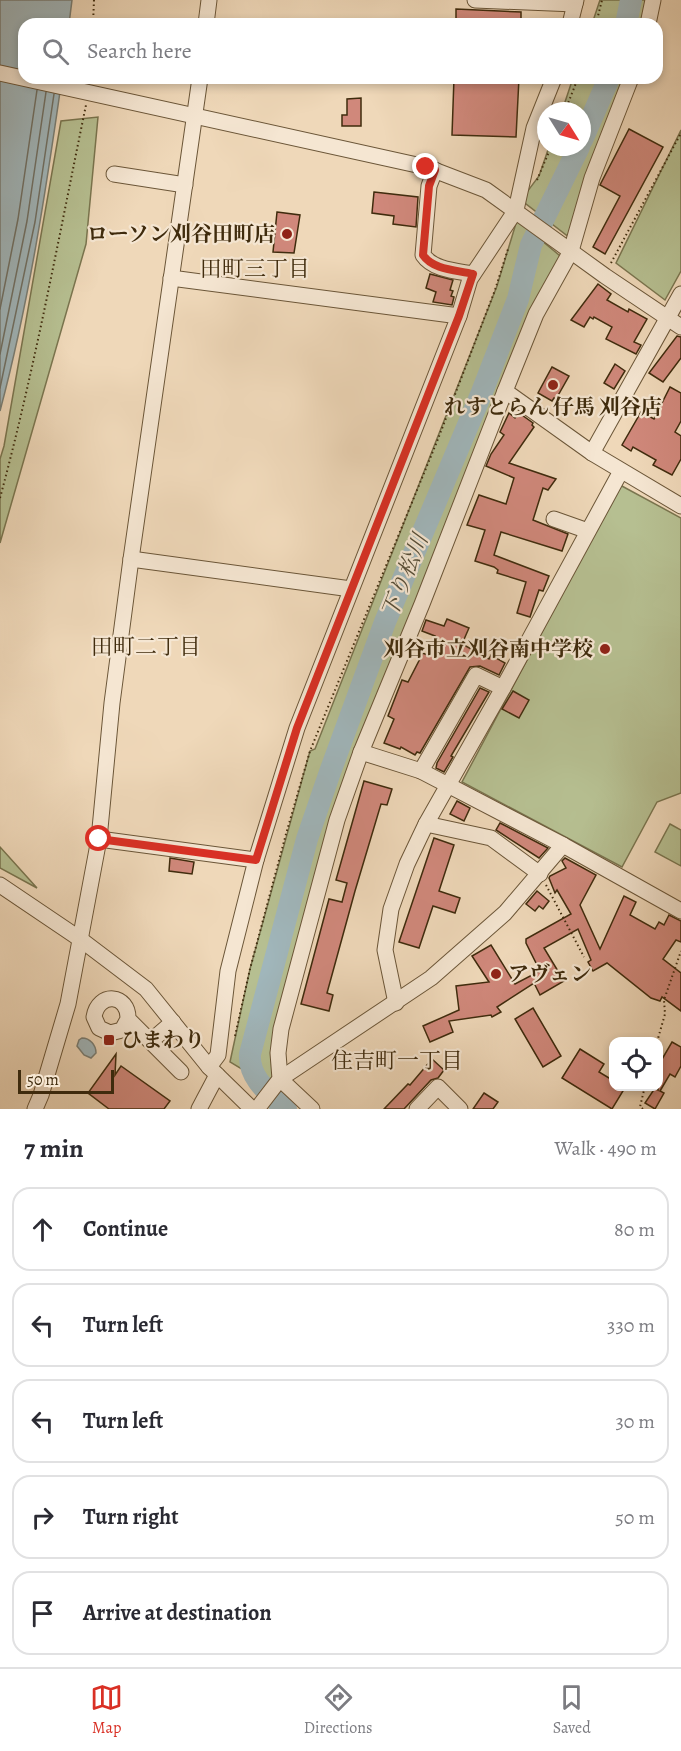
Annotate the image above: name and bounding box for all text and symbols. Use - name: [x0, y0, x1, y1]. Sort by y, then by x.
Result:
- search box: [18, 18, 663, 84]
- icon: search: [39, 35, 72, 68]
- text: Search here: [87, 36, 192, 66]
- north arrow: [537, 102, 591, 156]
- route end: [412, 153, 438, 179]
- place label: ローソン刈谷田町店: [87, 220, 275, 248]
- marker: ローソン刈谷田町店: [280, 227, 294, 241]
- district label: 田町三丁目: [200, 254, 310, 284]
- marker: れすとらん 仔馬 刈谷店: [546, 378, 560, 392]
- place label: れすとらん 仔馬 刈谷店: [444, 393, 662, 421]
- water label: 下り松川: [375, 528, 436, 623]
- district label: 田町二丁目: [91, 632, 201, 662]
- place label: 刈谷市立刈谷南中学校: [383, 635, 593, 663]
- marker: 刈谷市立刈谷南中学校: [598, 642, 612, 656]
- route start: [85, 825, 111, 851]
- place label: アヴェン: [508, 960, 591, 988]
- marker: アヴェン: [489, 967, 503, 981]
- place label: ひまわり: [121, 1026, 205, 1054]
- marker: ひまわり: [102, 1033, 116, 1047]
- map controls: [609, 1037, 663, 1091]
- button: locate: [609, 1037, 663, 1091]
- district label: 住吉町一丁目: [331, 1046, 463, 1076]
- scale bar: [18, 1067, 114, 1094]
- text: 50 m: [27, 1069, 59, 1091]
- text: 7 min: [24, 1131, 84, 1166]
- text: Walk · 490 m: [555, 1135, 657, 1162]
- icon: ahead: [26, 1213, 59, 1246]
- text: Continue: [83, 1214, 168, 1244]
- text: 80 m: [614, 1216, 655, 1243]
- icon: left: [26, 1309, 59, 1342]
- text: Turn left: [83, 1310, 163, 1340]
- text: 330 m: [607, 1312, 655, 1339]
- icon: left: [26, 1405, 59, 1438]
- text: Turn left: [83, 1406, 163, 1436]
- text: 30 m: [615, 1408, 655, 1435]
- icon: right: [26, 1501, 59, 1534]
- text: Turn right: [83, 1502, 179, 1532]
- text: 50 m: [615, 1504, 655, 1531]
- icon: arrive: [26, 1597, 59, 1630]
- text: Arrive at destination: [83, 1598, 272, 1628]
- tab: Map: [90, 1681, 123, 1739]
- tab: Directions: [304, 1681, 372, 1739]
- tab: Saved: [553, 1681, 591, 1739]

